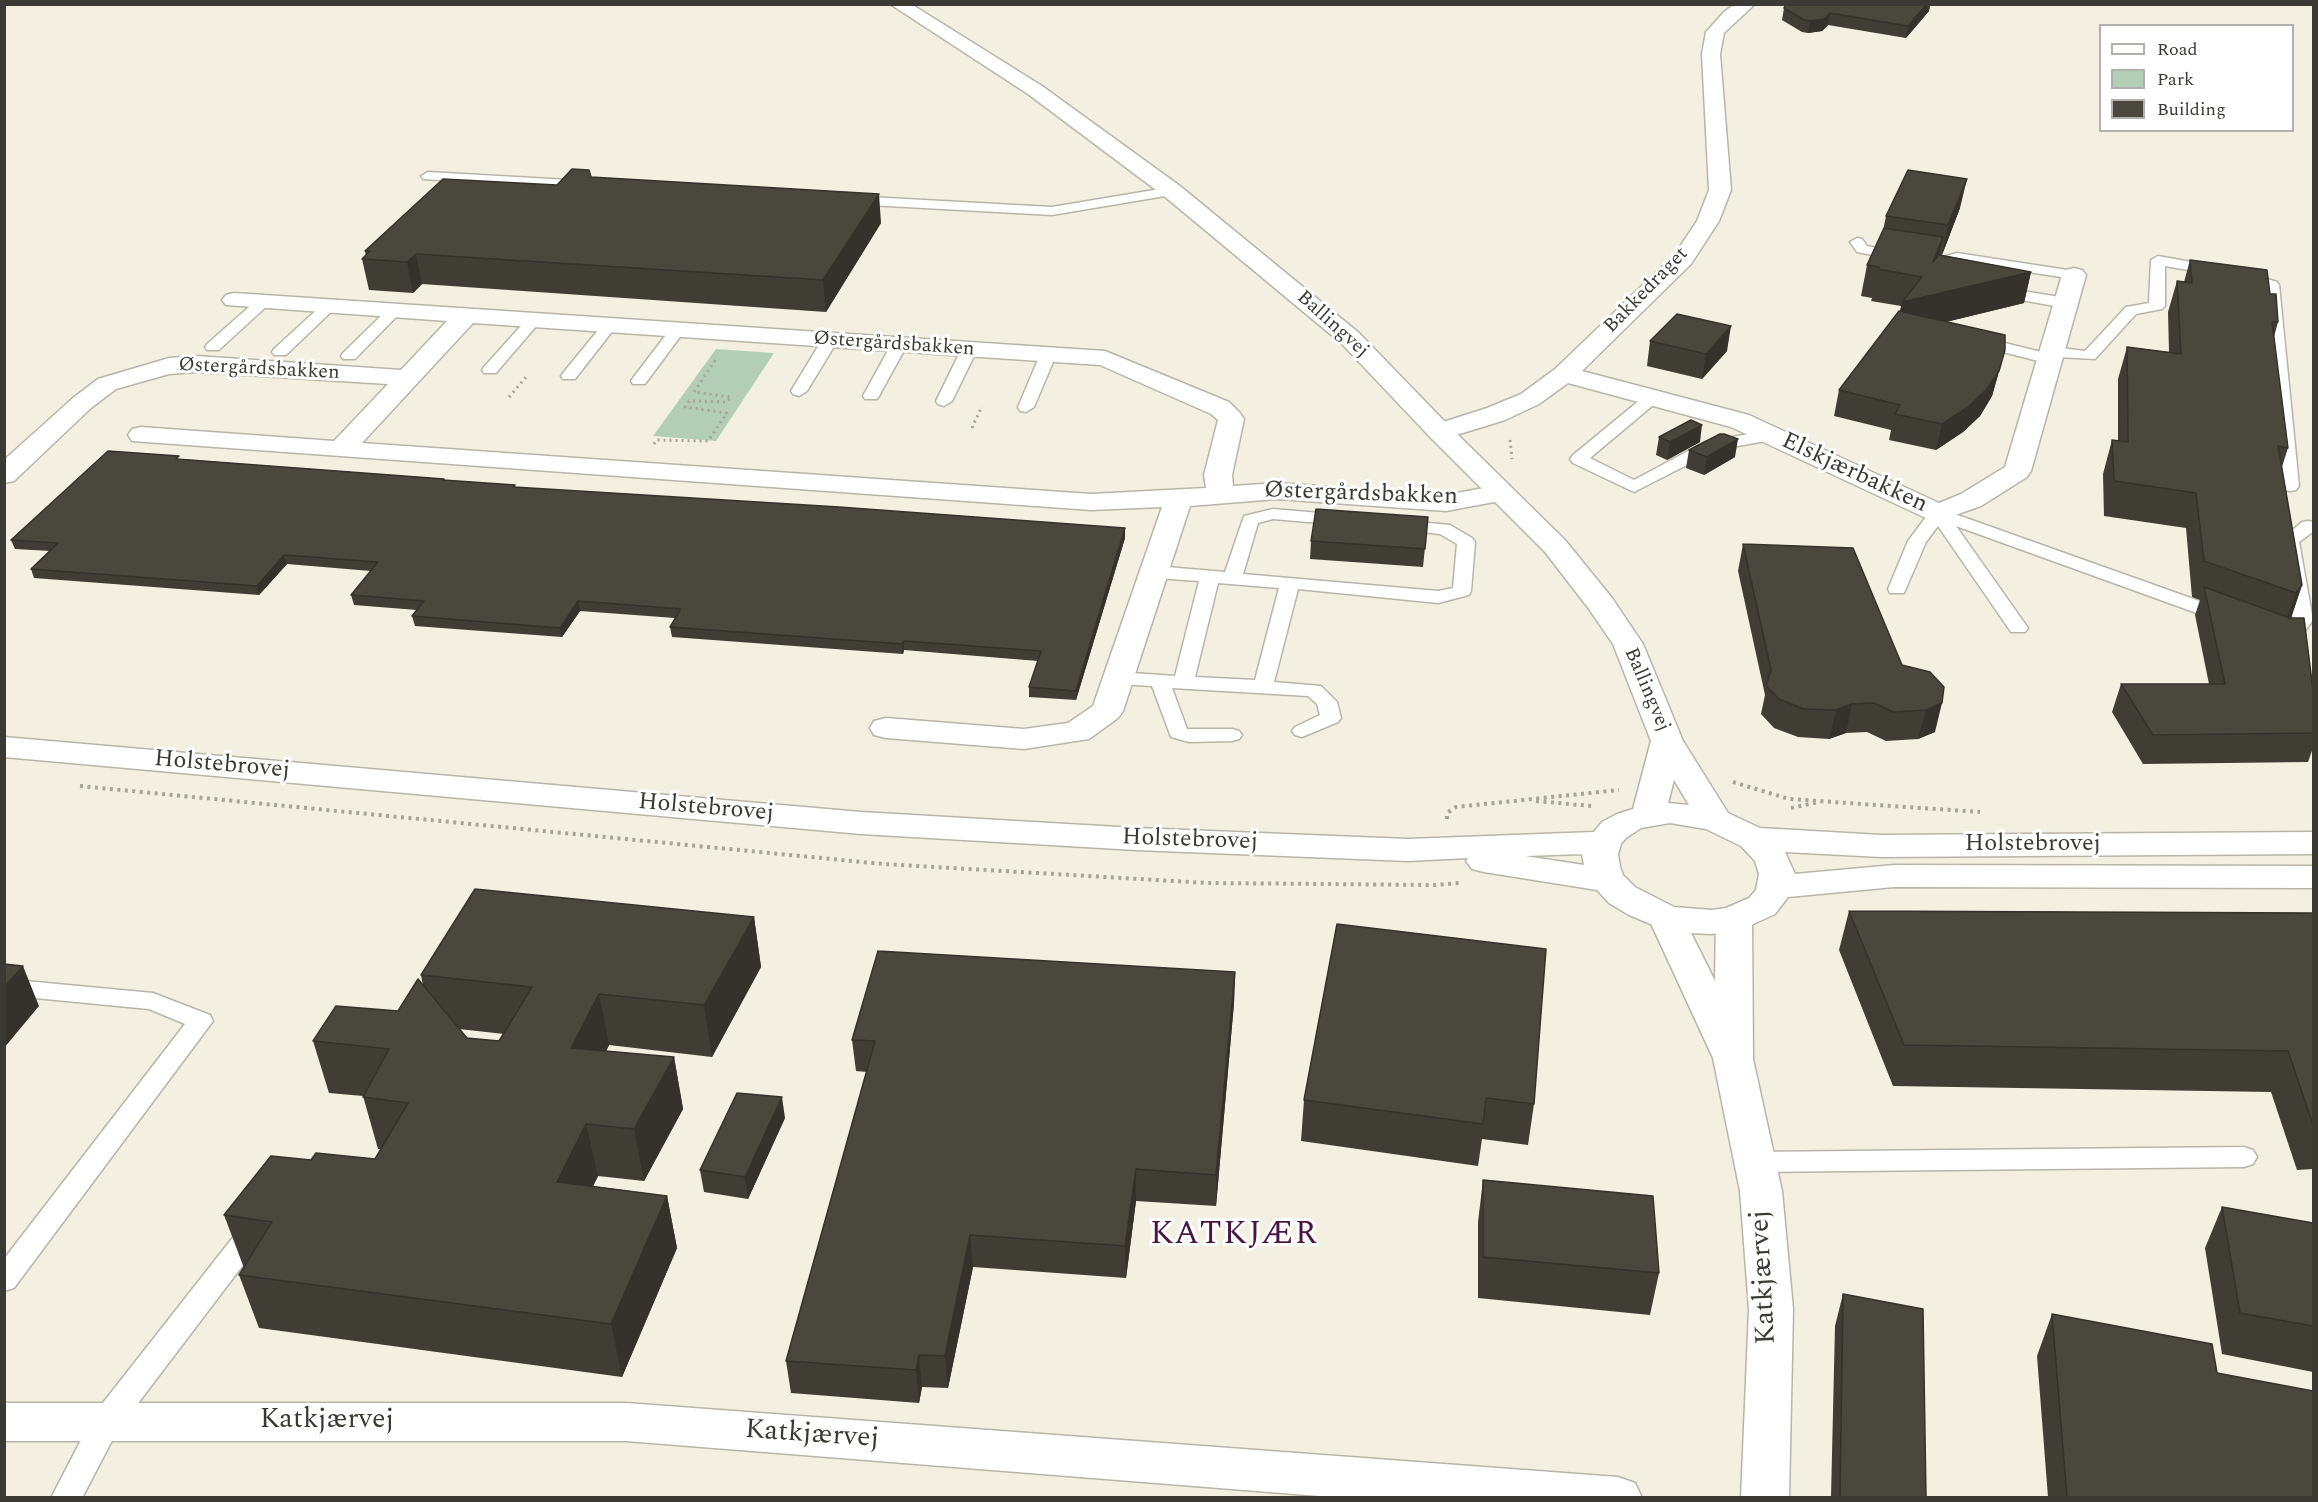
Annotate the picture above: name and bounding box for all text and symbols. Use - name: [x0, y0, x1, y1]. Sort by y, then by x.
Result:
- legend: [2099, 24, 2294, 132]
- text: Road: [2157, 36, 2198, 63]
- text: Park: [2157, 66, 2194, 93]
- text: Building: [2157, 96, 2226, 123]
- street label: Bakkedraget: [1600, 243, 1694, 339]
- street label: Ballingvej: [1291, 286, 1373, 364]
- street label: Østergårdsbakken: [813, 327, 975, 363]
- street label: Østergårdsbakken: [178, 354, 340, 386]
- street label: Elskjærbakken: [1777, 428, 1931, 520]
- street label: Østergårdsbakken: [1264, 477, 1458, 513]
- street label: Ballingvej: [1618, 644, 1674, 736]
- street label: Holstebrovej: [153, 746, 291, 786]
- street label: Holstebrovej: [637, 789, 775, 829]
- street label: Holstebrovej: [1121, 824, 1259, 858]
- street label: Holstebrovej: [1965, 831, 2101, 859]
- street label: Katkjærvej: [1745, 1209, 1785, 1345]
- district label: KATKJÆR: [1150, 1217, 1318, 1257]
- street label: Katkjærvej: [260, 1405, 394, 1439]
- street label: Katkjærvej: [744, 1415, 880, 1457]

